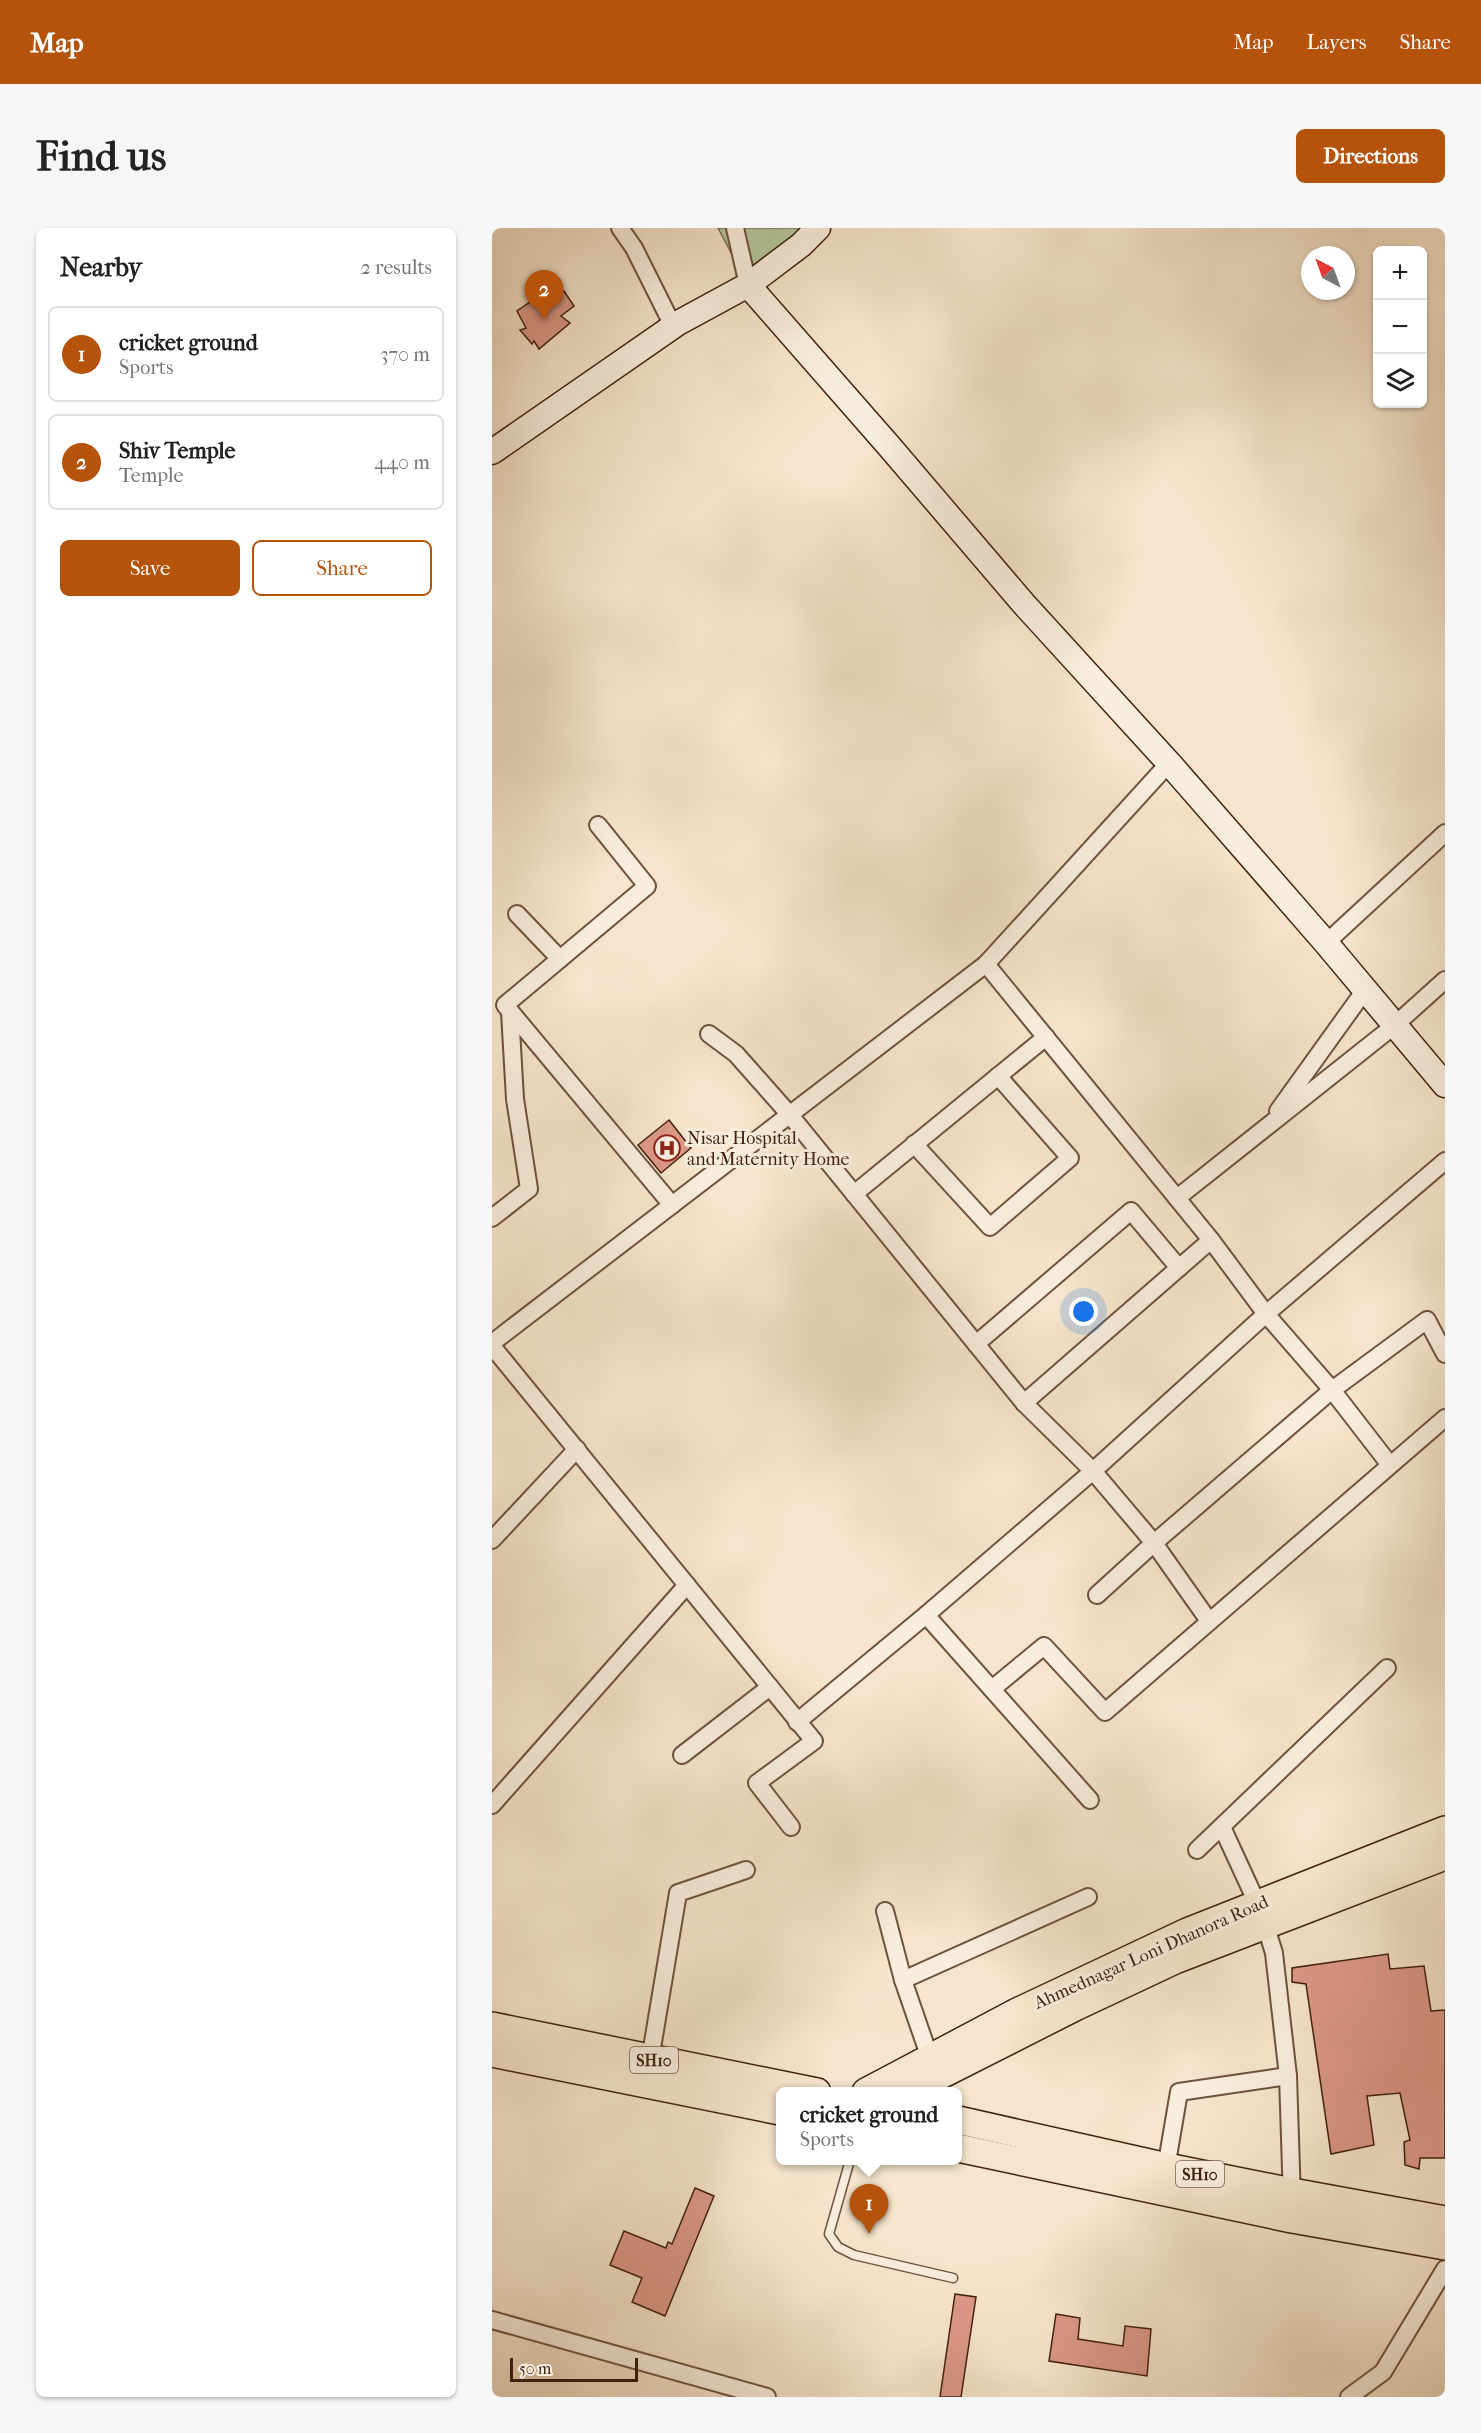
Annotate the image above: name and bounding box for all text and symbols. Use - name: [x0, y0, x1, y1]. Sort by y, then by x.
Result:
- text: Map: [30, 26, 84, 59]
- text: Map: [1233, 30, 1274, 54]
- text: Layers: [1307, 30, 1366, 54]
- text: Share: [1399, 30, 1451, 54]
- button: Directions: [1296, 129, 1445, 183]
- text: Find us: [36, 132, 166, 181]
- north arrow: [1301, 246, 1355, 300]
- map controls: [1373, 246, 1427, 408]
- button: +: [1373, 246, 1427, 300]
- text: Nearby: [60, 252, 142, 283]
- text: 2 results: [361, 256, 432, 279]
- pin: 2: [524, 270, 564, 320]
- button: −: [1373, 300, 1427, 354]
- text: cricket ground: [119, 330, 258, 356]
- text: 1: [78, 343, 85, 366]
- text: 370 m: [380, 343, 430, 366]
- button: layers: [1373, 354, 1427, 408]
- text: Sports: [119, 356, 173, 379]
- text: Shiv Temple: [119, 438, 235, 464]
- text: 2: [76, 451, 87, 474]
- text: 440 m: [374, 451, 430, 474]
- text: Temple: [119, 464, 183, 487]
- button: Save: [60, 540, 240, 596]
- button: Share: [252, 540, 432, 596]
- place label: Nisar Hospital and Maternity Home: [687, 1128, 850, 1170]
- hospital icon: Nisar Hospital and Maternity Home: [652, 1133, 682, 1163]
- your location: [1069, 1297, 1098, 1326]
- street label: Ahmednagar Loni Dhanora Road: [1030, 1891, 1272, 2014]
- road number: SH10: [630, 2047, 678, 2073]
- popup: [776, 2087, 962, 2165]
- text: cricket ground: [800, 2102, 938, 2128]
- text: Sports: [800, 2128, 854, 2151]
- road number: SH10: [1176, 2161, 1224, 2187]
- pin: 1: [850, 2184, 889, 2234]
- scale bar: [510, 2355, 638, 2382]
- text: 50 m: [519, 2359, 551, 2378]

